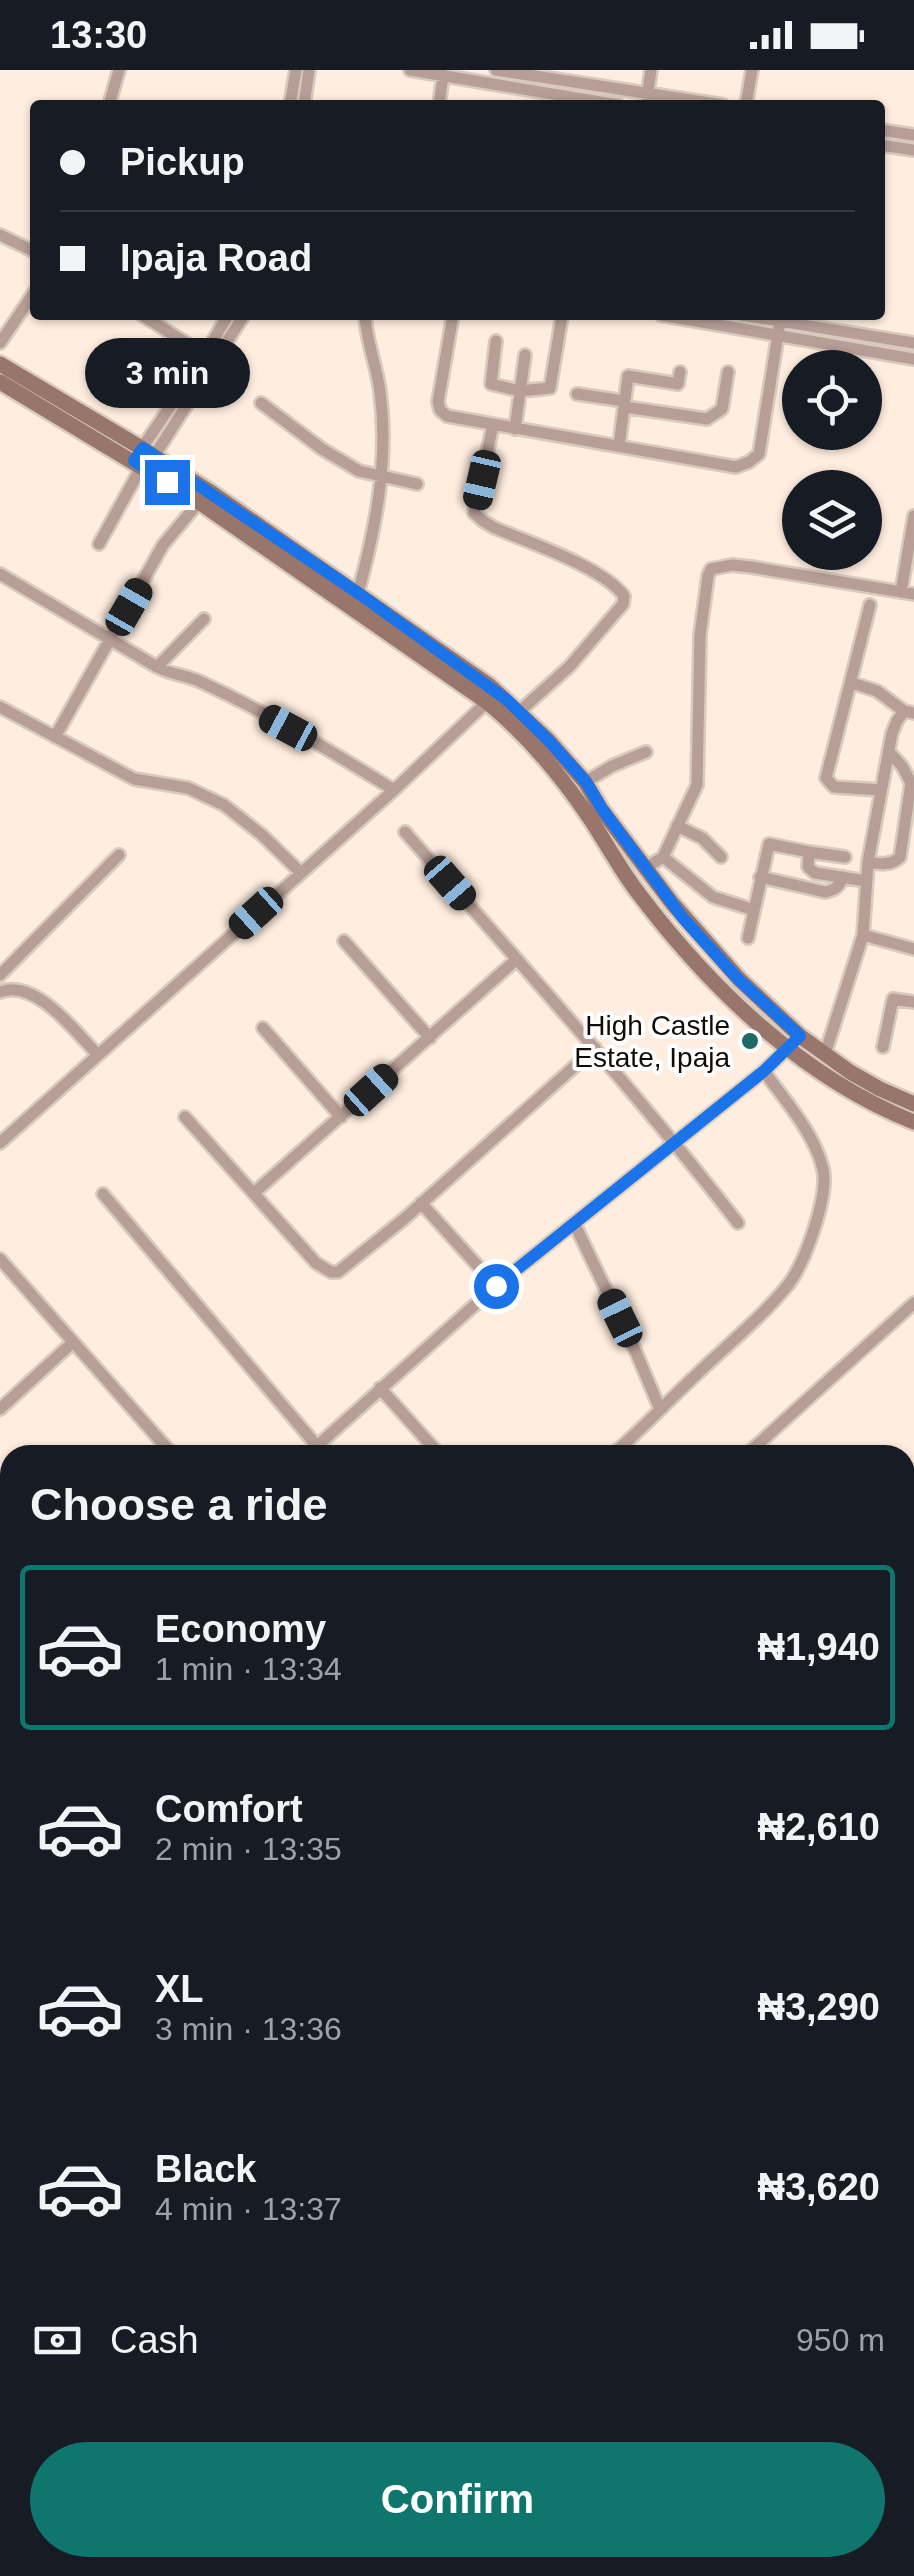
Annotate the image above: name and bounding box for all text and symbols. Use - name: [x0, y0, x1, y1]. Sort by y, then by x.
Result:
- text: 13:30: [50, 14, 147, 56]
- text: Pickup: [120, 141, 245, 183]
- text: Ipaja Road: [120, 237, 312, 279]
- callout: 3 min: [84, 337, 250, 407]
- map controls: [782, 350, 882, 570]
- button: locate: [782, 350, 882, 450]
- text: 3 min: [126, 355, 209, 391]
- car: [461, 447, 503, 513]
- route end: [145, 460, 190, 505]
- button: layers: [782, 470, 882, 570]
- car: [101, 574, 157, 640]
- car: [254, 701, 322, 755]
- car: [419, 851, 481, 915]
- car: [224, 882, 288, 944]
- place label: High Castle Estate, Ipaja: [574, 1010, 730, 1073]
- marker: High Castle Estate, Ipaja: [739, 1030, 761, 1052]
- car: [339, 1059, 403, 1121]
- route start: [474, 1264, 519, 1309]
- car: [593, 1284, 647, 1352]
- text: Choose a ride: [30, 1479, 328, 1530]
- icon: car: [35, 1603, 125, 1693]
- text: Economy: [155, 1608, 326, 1650]
- text: ₦1,940: [757, 1626, 880, 1668]
- text: 1 min · 13:34: [155, 1651, 342, 1687]
- icon: car: [35, 1783, 125, 1873]
- text: Comfort: [155, 1788, 303, 1830]
- text: ₦2,610: [757, 1806, 880, 1848]
- text: 2 min · 13:35: [155, 1831, 342, 1867]
- icon: car: [35, 1963, 125, 2053]
- text: XL: [155, 1968, 204, 2010]
- text: ₦3,290: [757, 1986, 880, 2028]
- text: 3 min · 13:36: [155, 2011, 342, 2047]
- icon: car: [35, 2143, 125, 2233]
- text: Black: [155, 2148, 256, 2190]
- text: ₦3,620: [757, 2166, 880, 2208]
- text: 4 min · 13:37: [155, 2191, 342, 2227]
- icon: cash: [30, 2313, 85, 2368]
- text: Cash: [110, 2319, 199, 2361]
- text: 950 m: [796, 2322, 885, 2358]
- button: Confirm: [30, 2442, 885, 2557]

